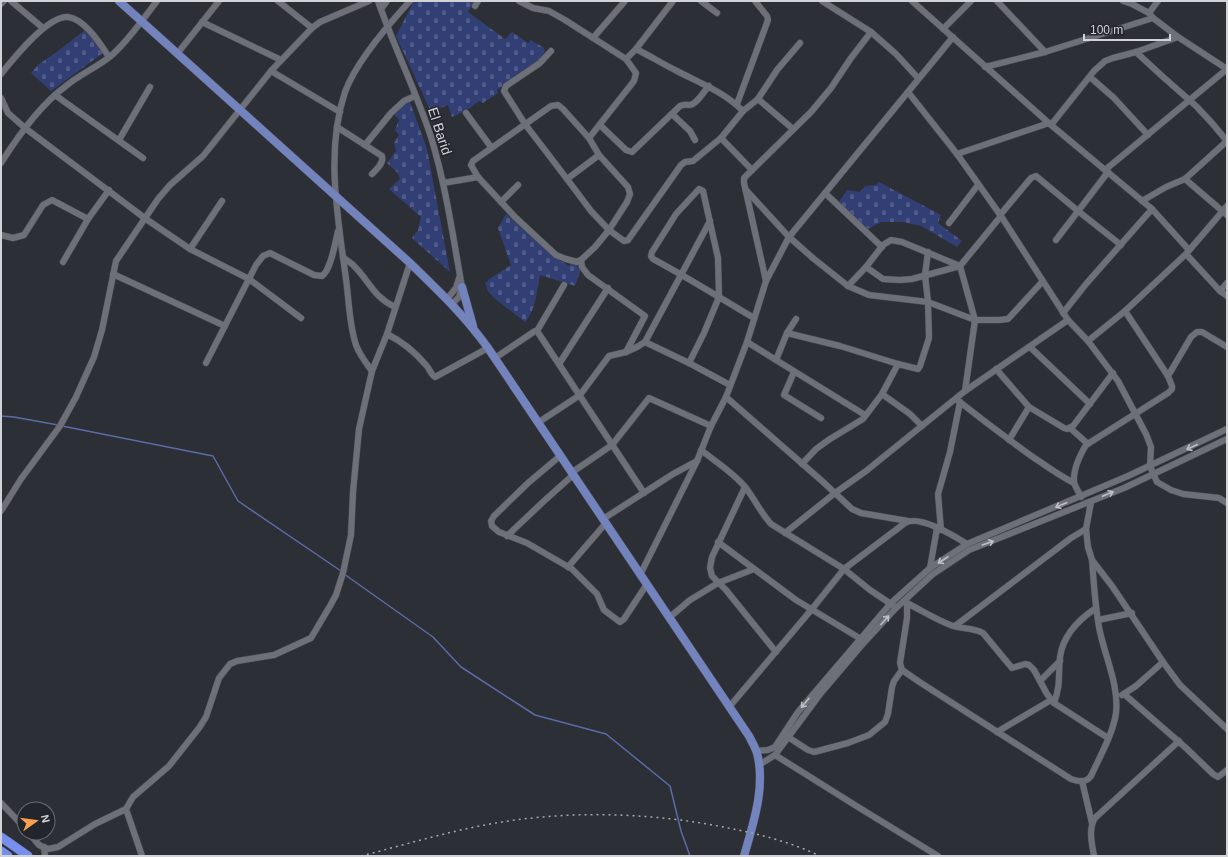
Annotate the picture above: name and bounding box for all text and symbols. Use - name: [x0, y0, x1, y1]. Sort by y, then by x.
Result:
- scale bar: [1084, 16, 1170, 42]
- text: 100 m: [1090, 23, 1123, 37]
- street label: El Barid: [425, 105, 455, 157]
- one-way arrow: [1186, 444, 1198, 451]
- one-way arrow: [1102, 490, 1114, 497]
- one-way arrow: [1055, 502, 1067, 510]
- one-way arrow: [981, 539, 994, 546]
- one-way arrow: [938, 556, 949, 564]
- one-way arrow: [880, 615, 890, 625]
- one-way arrow: [800, 698, 809, 709]
- north arrow: [16, 801, 56, 841]
- text: N: [39, 813, 52, 824]

